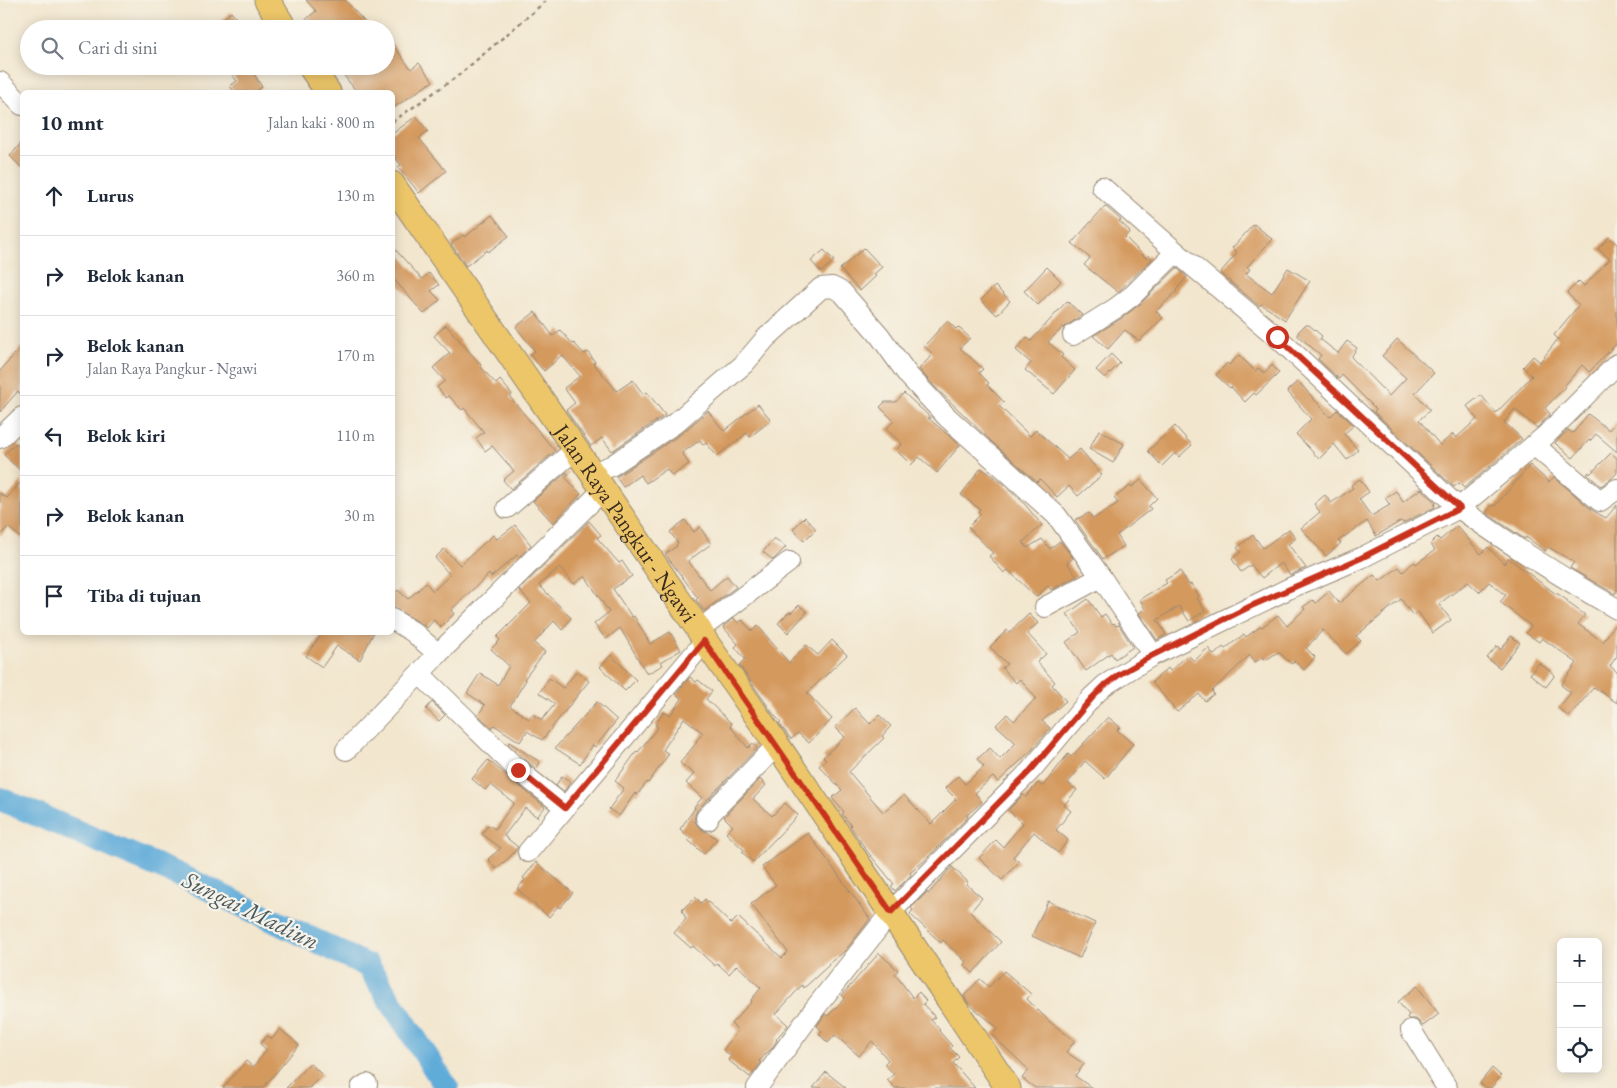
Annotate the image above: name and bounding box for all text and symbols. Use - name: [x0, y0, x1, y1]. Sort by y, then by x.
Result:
- search box: [20, 20, 395, 75]
- icon: search: [38, 34, 66, 62]
- text: Cari di sini: [78, 35, 157, 60]
- text: 10 mnt: [40, 109, 104, 136]
- text: Jalan kaki · 800 m: [268, 112, 375, 133]
- icon: ahead: [40, 182, 68, 210]
- text: Lurus: [87, 183, 134, 208]
- text: 130 m: [336, 185, 375, 206]
- icon: right: [40, 262, 68, 290]
- text: Belok kanan: [87, 263, 185, 288]
- text: 360 m: [336, 265, 375, 286]
- route start: [1266, 326, 1289, 349]
- text: Belok kanan: [87, 333, 185, 358]
- icon: right: [40, 342, 68, 370]
- text: 170 m: [336, 345, 375, 366]
- text: Jalan Raya Pangkur - Ngawi: [87, 358, 257, 379]
- street label: Jalan Raya Pangkur - Ngawi: [547, 417, 704, 628]
- icon: left: [40, 422, 68, 450]
- text: Belok kiri: [87, 423, 166, 448]
- text: 110 m: [336, 425, 375, 446]
- icon: right: [40, 502, 68, 530]
- text: Belok kanan: [87, 503, 185, 528]
- text: 30 m: [344, 505, 375, 526]
- icon: arrive: [40, 582, 68, 610]
- text: Tiba di tujuan: [87, 583, 201, 608]
- route end: [507, 759, 530, 782]
- water label: Sungai Madiun: [177, 863, 324, 956]
- map controls: [1557, 938, 1602, 1073]
- button: +: [1557, 938, 1602, 983]
- button: −: [1557, 983, 1602, 1028]
- button: locate: [1557, 1028, 1602, 1073]

